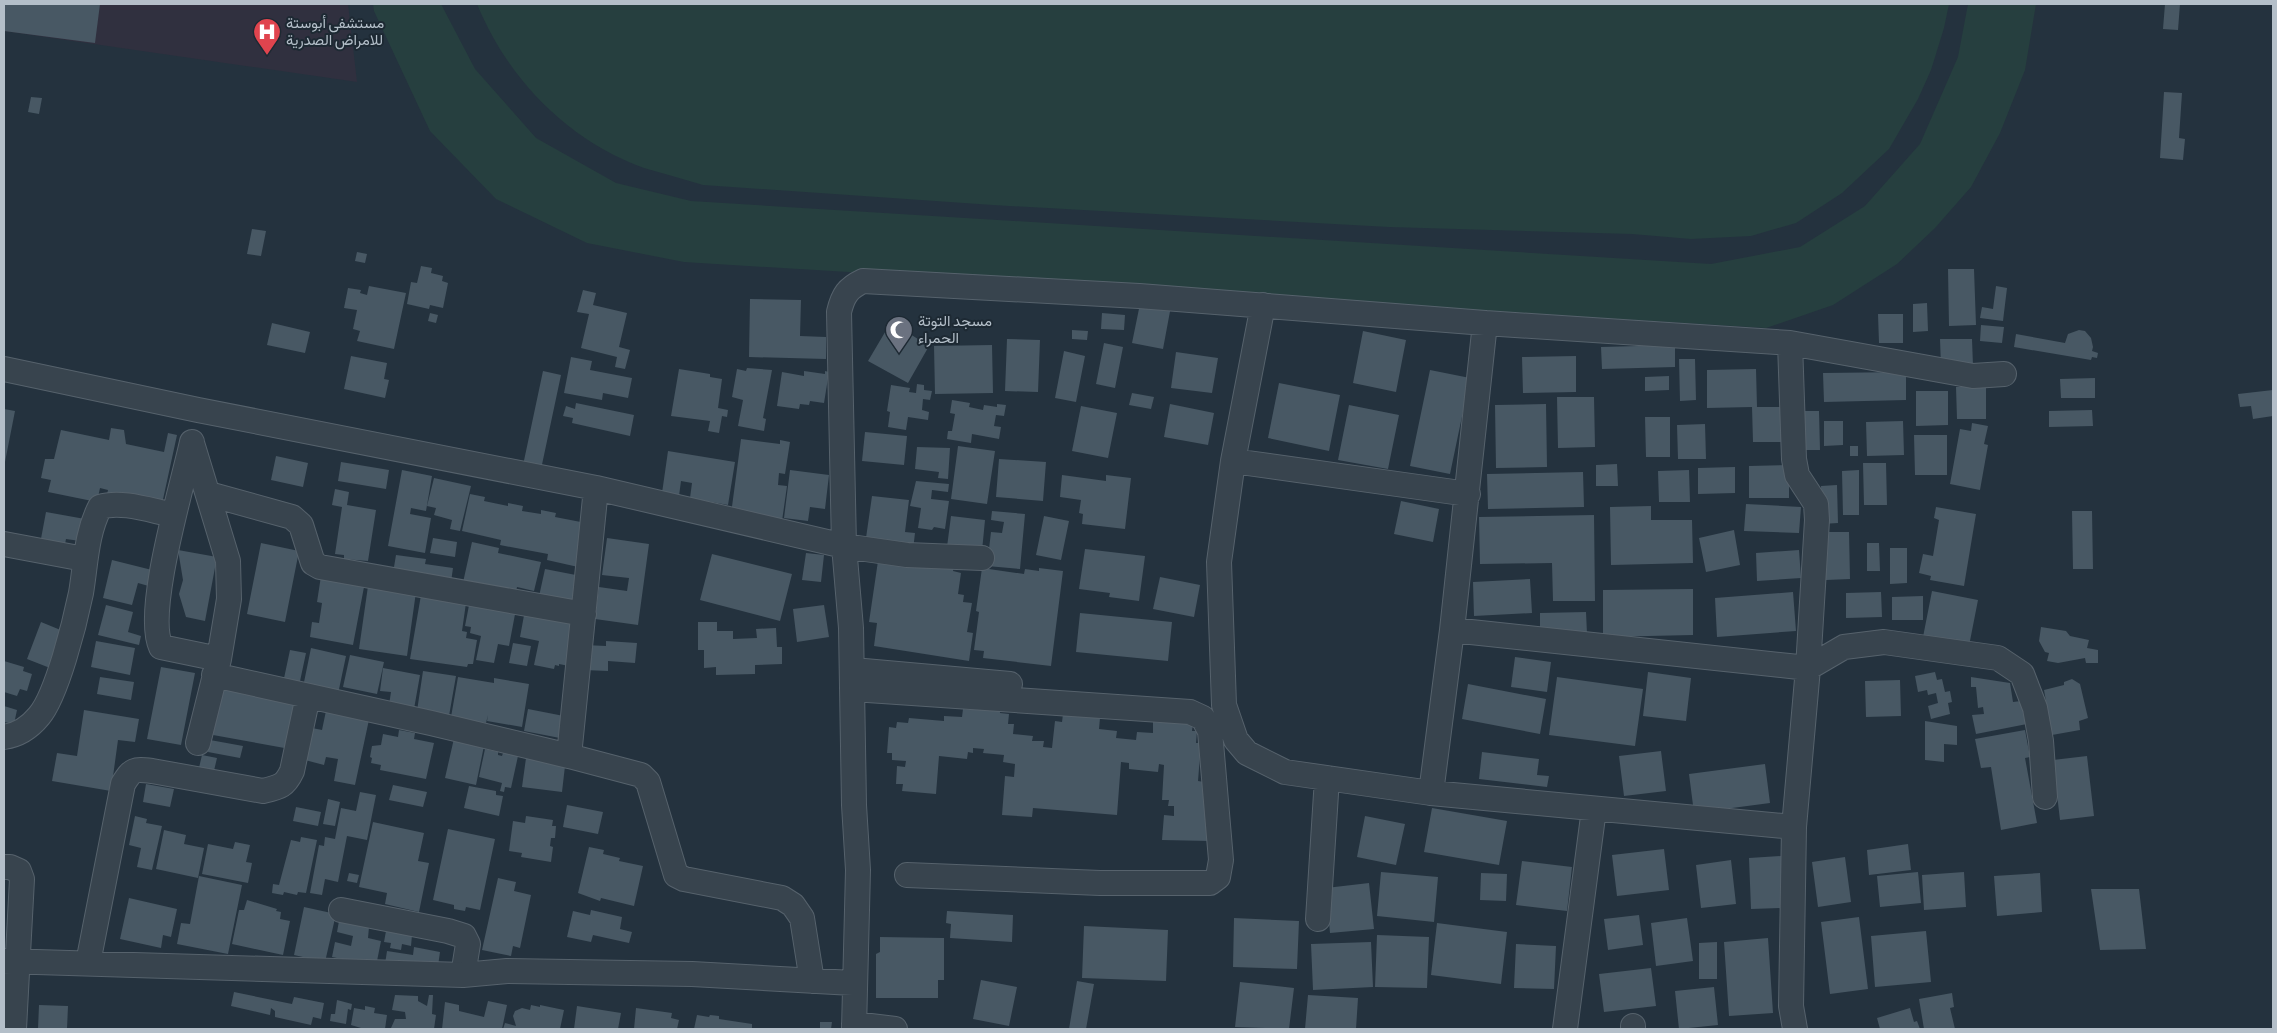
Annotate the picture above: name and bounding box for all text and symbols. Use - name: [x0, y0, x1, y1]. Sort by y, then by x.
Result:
- place label: مستشفى أبوستة للامراض الصدرية: [286, 15, 384, 50]
- hospital icon: مستشفى أبوستة للامراض الصدرية: [252, 17, 282, 56]
- place label: مسجد التوتة الحمراء: [918, 314, 992, 347]
- mosque icon: مسجد التوتة الحمراء: [884, 315, 914, 354]

